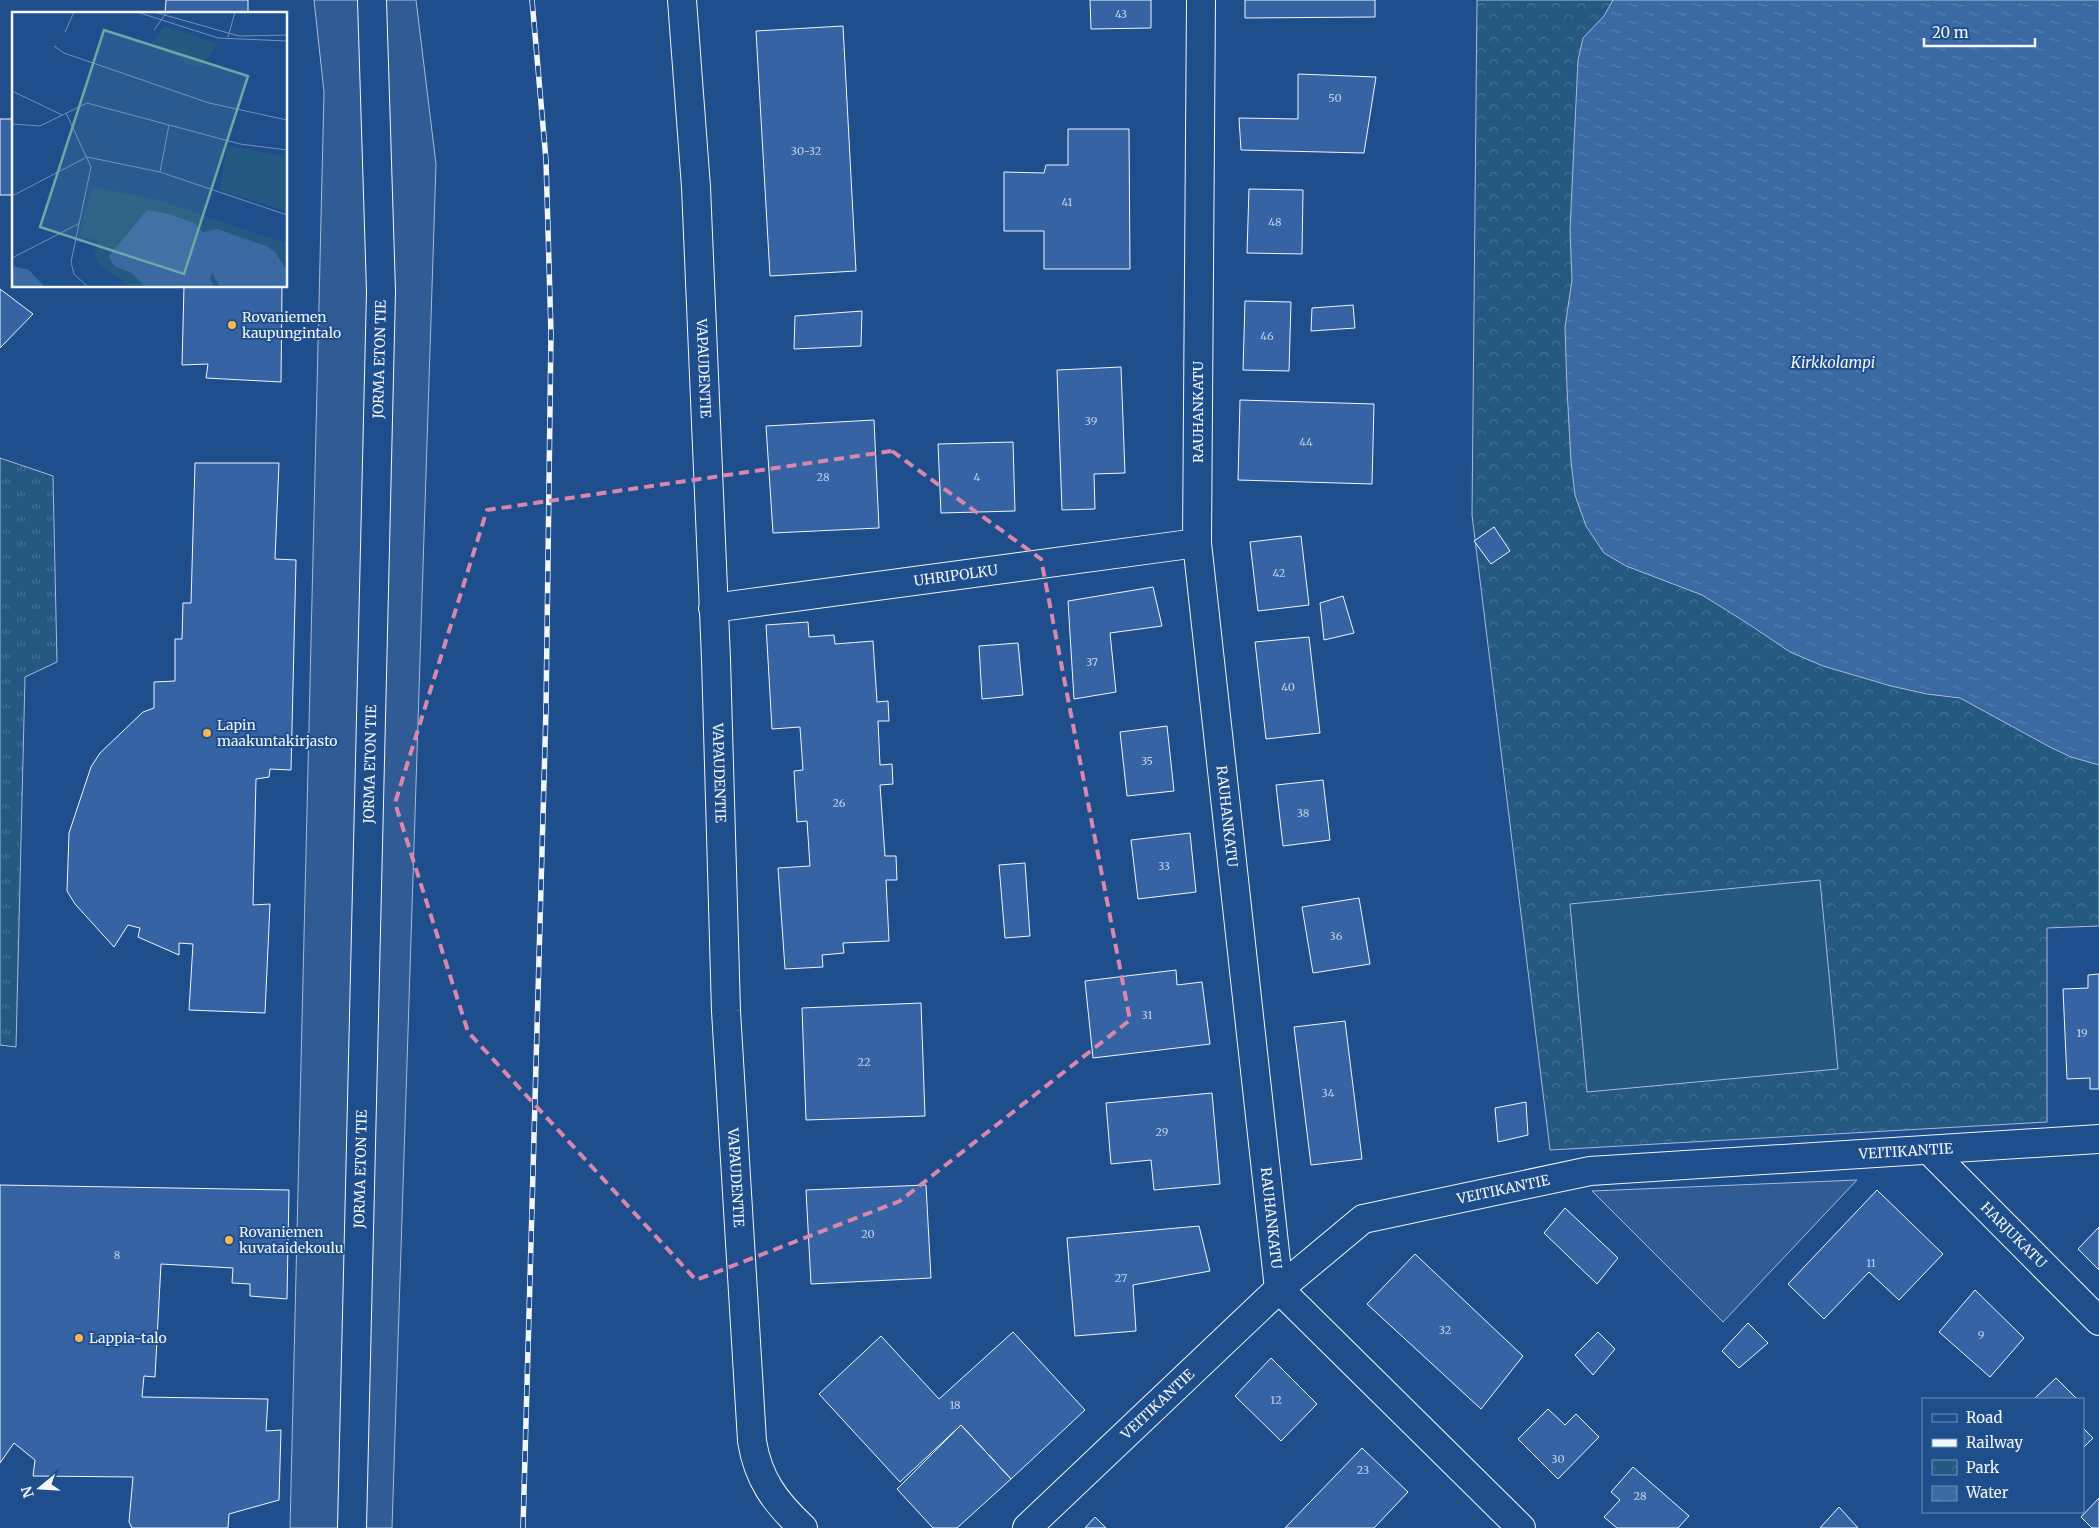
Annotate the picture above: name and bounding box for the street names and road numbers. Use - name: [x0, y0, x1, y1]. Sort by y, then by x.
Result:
- street label: JORMA ETON TIE: [369, 300, 390, 420]
- street label: VAPAUDENTIE: [693, 317, 715, 419]
- street label: RAUHANKATU: [1189, 360, 1207, 463]
- street label: UHRIPOLKU: [913, 561, 1000, 590]
- street label: JORMA ETON TIE: [359, 705, 380, 825]
- street label: VAPAUDENTIE: [709, 722, 730, 823]
- street label: RAUHANKATU: [1213, 765, 1242, 869]
- street label: JORMA ETON TIE: [350, 1109, 371, 1230]
- street label: VAPAUDENTIE: [724, 1126, 748, 1228]
- street label: VEITIKANTIE: [1857, 1139, 1953, 1163]
- street label: RAUHANKATU: [1257, 1166, 1286, 1270]
- street label: VEITIKANTIE: [1454, 1171, 1551, 1208]
- street label: HARJUKATU: [1977, 1198, 2051, 1272]
- street label: VEITIKANTIE: [1117, 1365, 1198, 1444]

